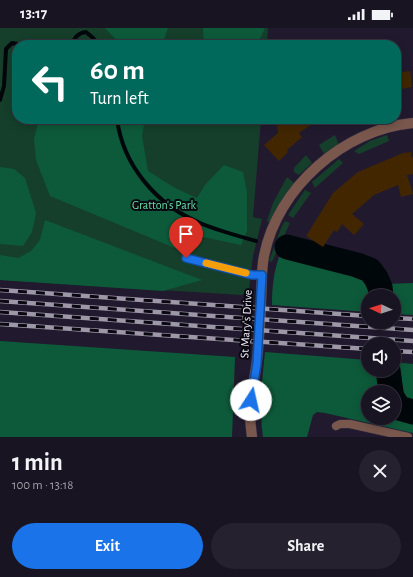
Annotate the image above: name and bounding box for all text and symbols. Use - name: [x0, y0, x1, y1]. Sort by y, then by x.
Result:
- text: 13:17: [20, 6, 47, 21]
- icon: left: [24, 56, 76, 108]
- text: 60 m: [90, 57, 145, 85]
- text: Turn left: [90, 90, 149, 108]
- park label: Gratton's Park: [132, 199, 197, 211]
- pin: [169, 217, 203, 258]
- icon: arrive: [175, 223, 197, 245]
- street label: St Mary's Drive: [238, 289, 255, 359]
- north arrow: [361, 289, 401, 329]
- map controls: [361, 289, 401, 425]
- button: sound: [361, 337, 401, 377]
- position arrow: [230, 379, 272, 421]
- button: layers: [361, 385, 401, 425]
- button: close: [359, 450, 401, 492]
- text: 1 min: [12, 451, 63, 475]
- text: 100 m · 13:18: [12, 479, 73, 492]
- button: Exit: [12, 523, 203, 569]
- button: Share: [211, 523, 401, 569]

